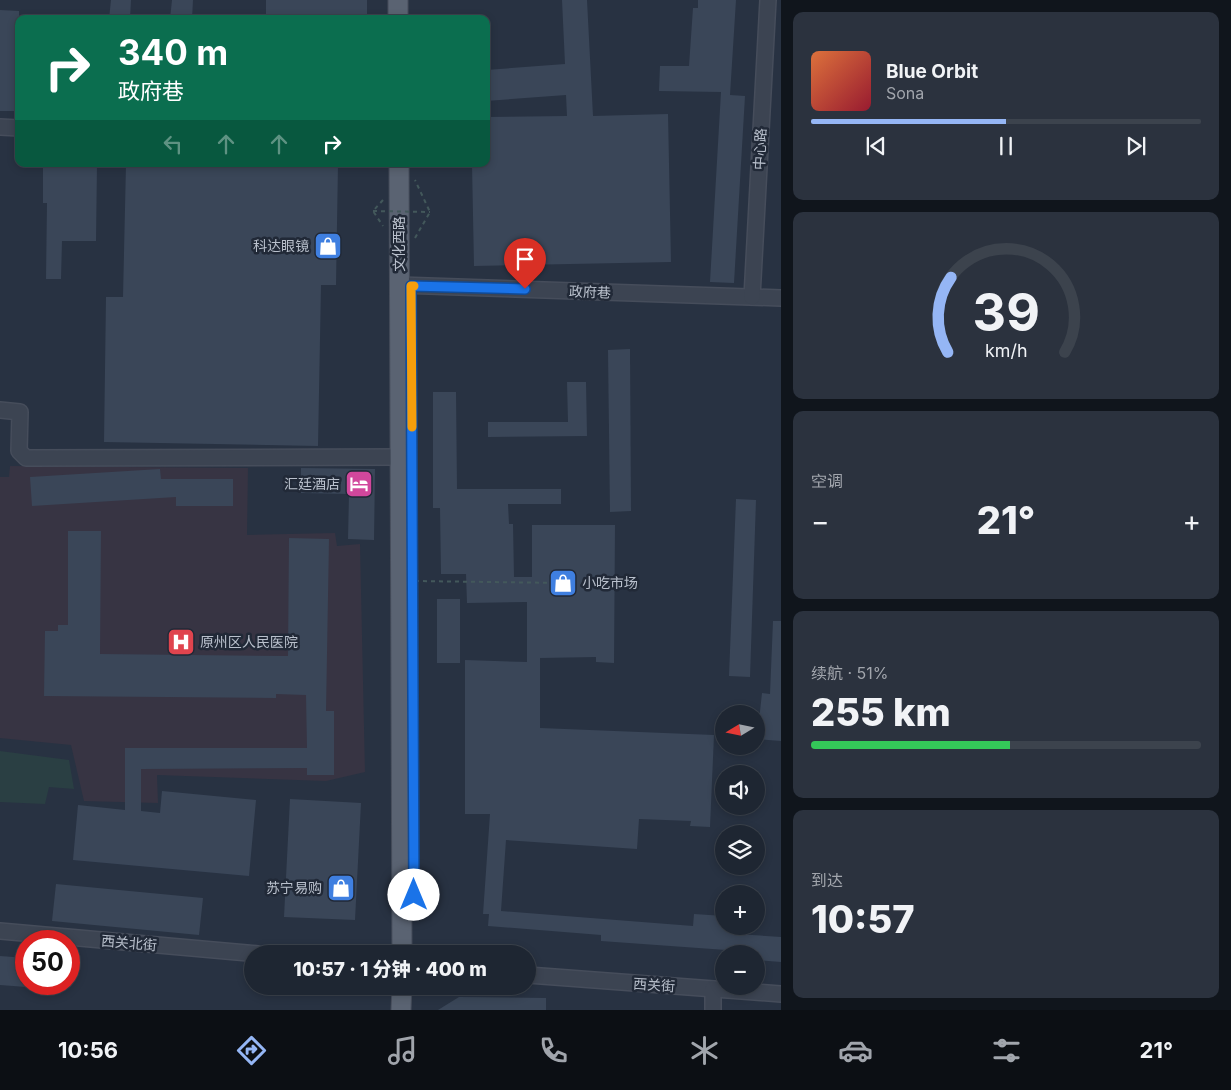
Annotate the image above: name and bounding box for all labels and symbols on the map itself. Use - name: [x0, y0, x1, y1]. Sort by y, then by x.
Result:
- street label: 中心路: [750, 128, 769, 170]
- street label: 文化西路: [390, 216, 407, 272]
- shop icon: 科达眼镜: [313, 231, 343, 261]
- place label: 科达眼镜: [253, 237, 309, 254]
- pin: [504, 238, 546, 289]
- street label: 政府巷: [569, 282, 611, 301]
- hotel icon: 汇廷酒店: [344, 469, 374, 499]
- place label: 汇廷酒店: [284, 475, 340, 492]
- shop icon: 小吃市场: [548, 568, 578, 598]
- place label: 小吃市场: [582, 574, 638, 591]
- hospital icon: 原州区人民医院: [166, 627, 196, 657]
- place label: 原州区人民医院: [200, 633, 298, 650]
- north arrow: [715, 705, 765, 755]
- position arrow: [387, 868, 439, 920]
- shop icon: 苏宁易购: [326, 873, 356, 903]
- place label: 苏宁易购: [266, 879, 322, 896]
- speed limit sign: 50: [15, 930, 80, 995]
- street label: 西关北街: [100, 932, 158, 953]
- street label: 西关街: [632, 975, 676, 994]

